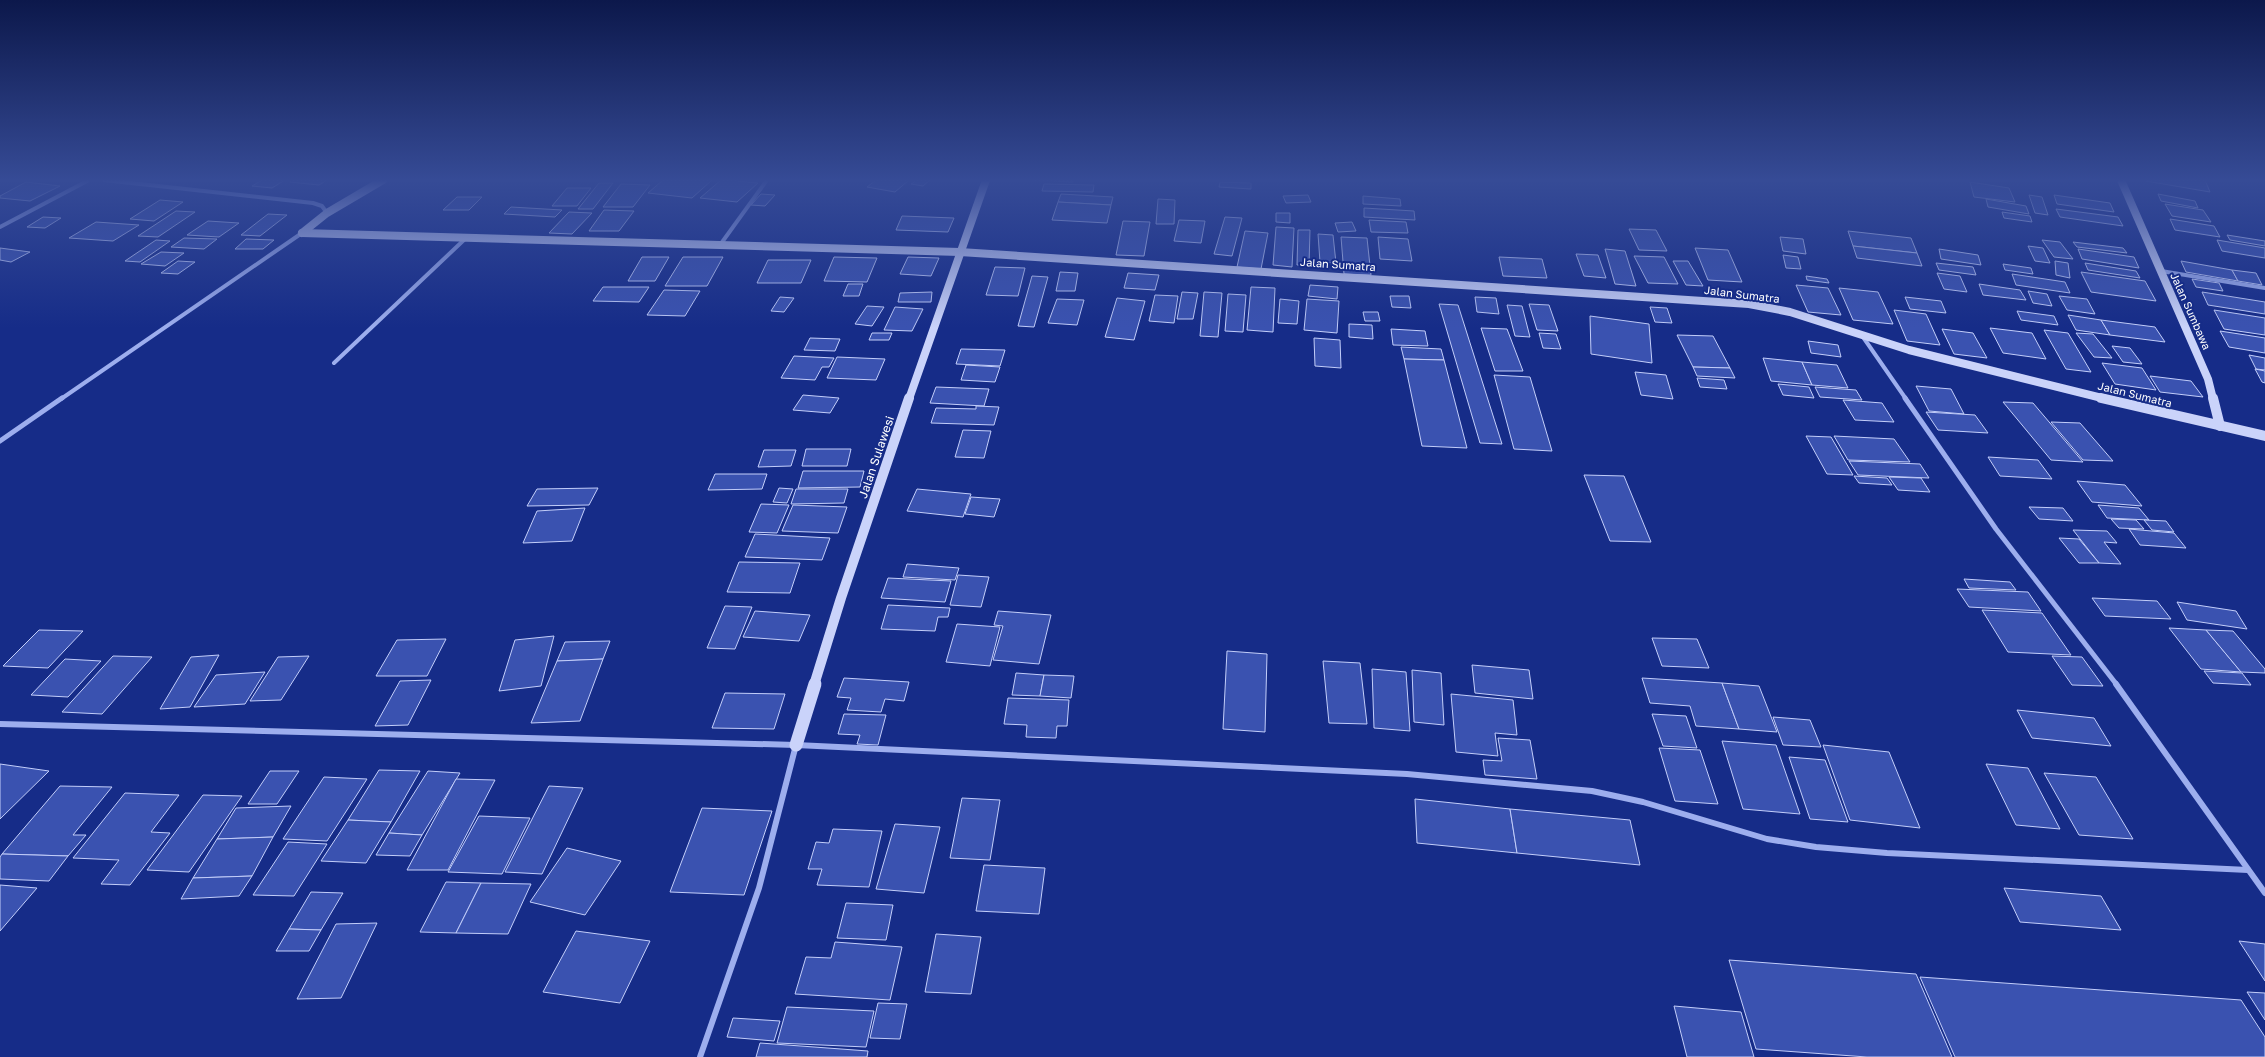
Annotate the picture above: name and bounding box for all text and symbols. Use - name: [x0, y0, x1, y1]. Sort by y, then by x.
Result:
- street label: Jalan Sumatra: [1300, 255, 1376, 273]
- street label: Jalan Sumbawa: [2168, 271, 2214, 351]
- street label: Jalan Sumatra: [1704, 283, 1780, 305]
- street label: Jalan Sumatra: [2097, 379, 2173, 409]
- street label: Jalan Sulawesi: [855, 414, 897, 500]

